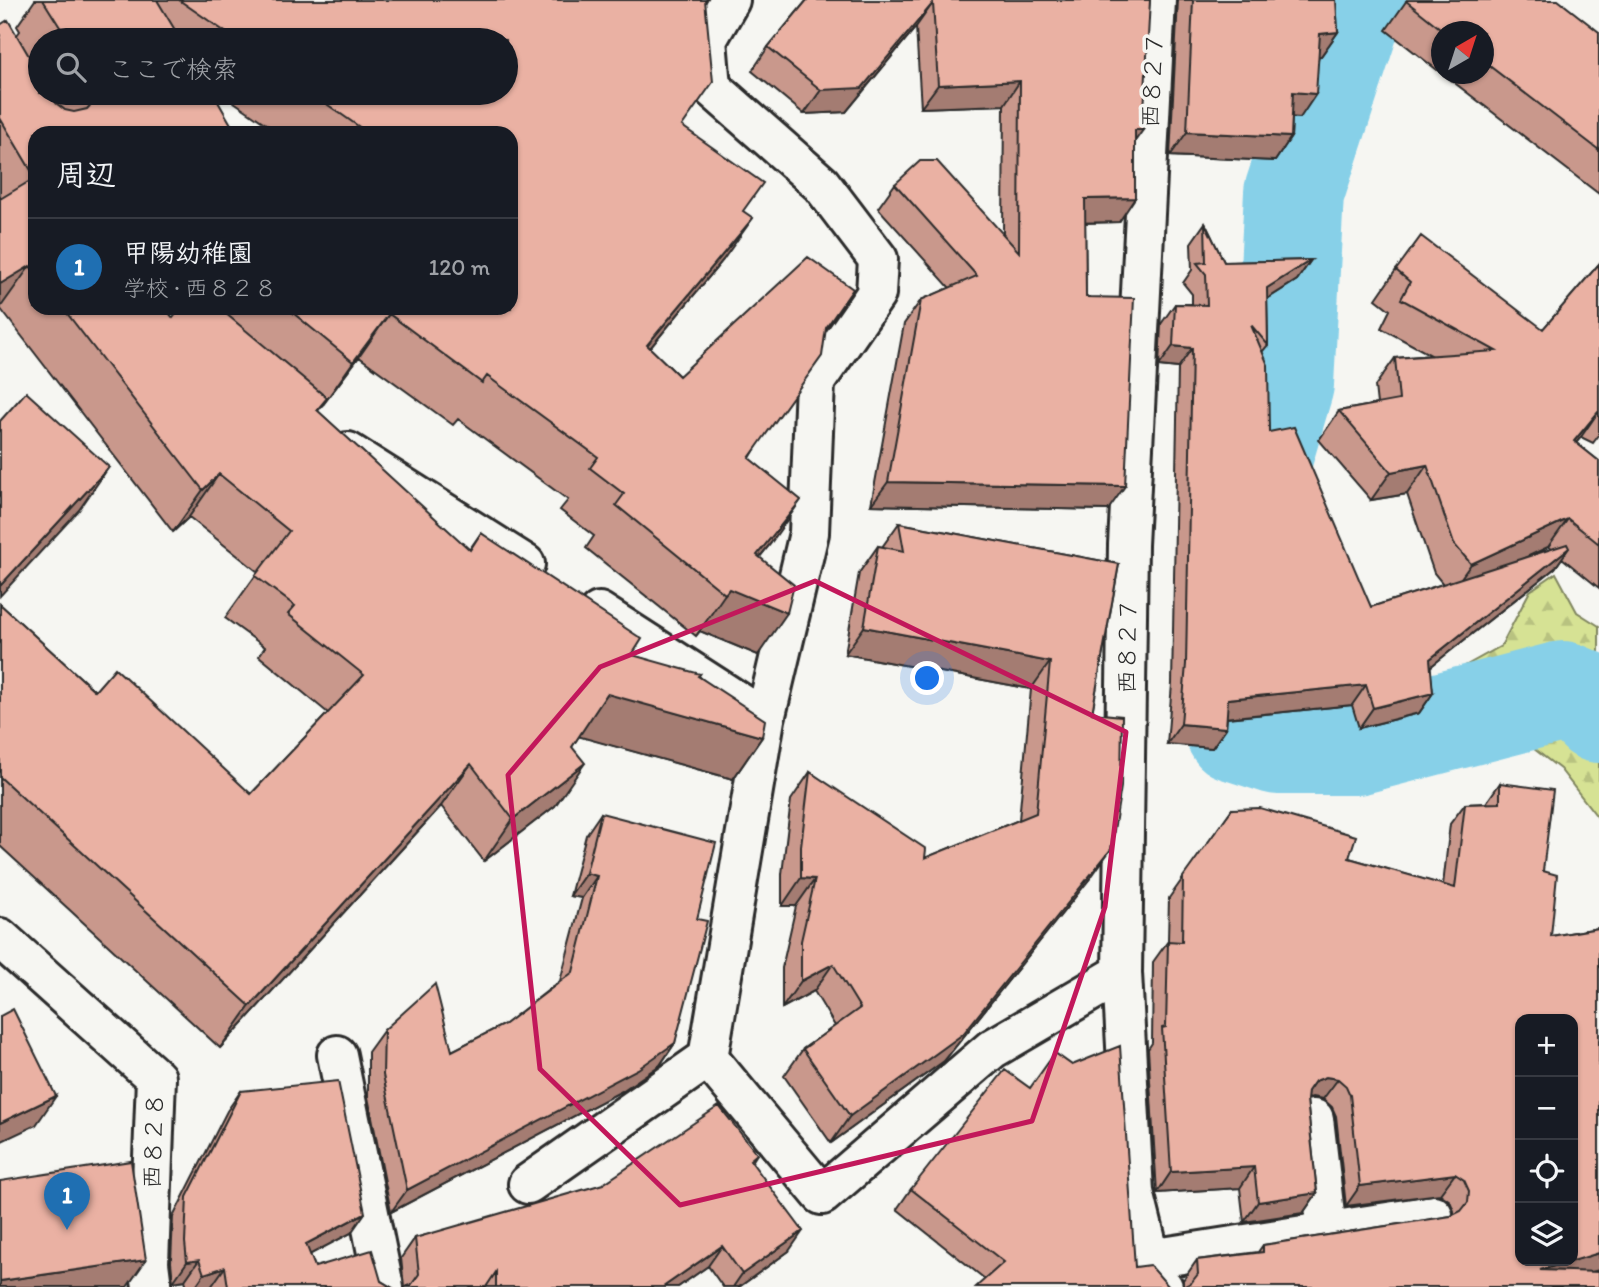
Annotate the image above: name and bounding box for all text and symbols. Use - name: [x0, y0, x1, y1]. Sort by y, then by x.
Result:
- north arrow: [1431, 21, 1494, 84]
- search box: [28, 28, 518, 105]
- street label: 西８２７: [1135, 31, 1169, 129]
- icon: search: [52, 48, 90, 86]
- text: ここで検索: [108, 53, 238, 85]
- text: 周辺: [56, 156, 116, 193]
- text: 甲陽幼稚園: [123, 237, 253, 269]
- text: 1: [74, 253, 84, 281]
- text: 120 m: [429, 253, 490, 281]
- text: 学校 · 西８２８: [123, 274, 277, 302]
- street label: 西８２７: [1112, 598, 1142, 694]
- your location: [910, 661, 944, 695]
- map controls: [1515, 1014, 1578, 1266]
- button: +: [1515, 1014, 1578, 1077]
- button: −: [1515, 1077, 1578, 1140]
- street label: 西８２８: [137, 1093, 169, 1189]
- button: locate: [1515, 1140, 1578, 1203]
- pin: 1: [44, 1172, 90, 1230]
- button: layers: [1515, 1203, 1578, 1266]

